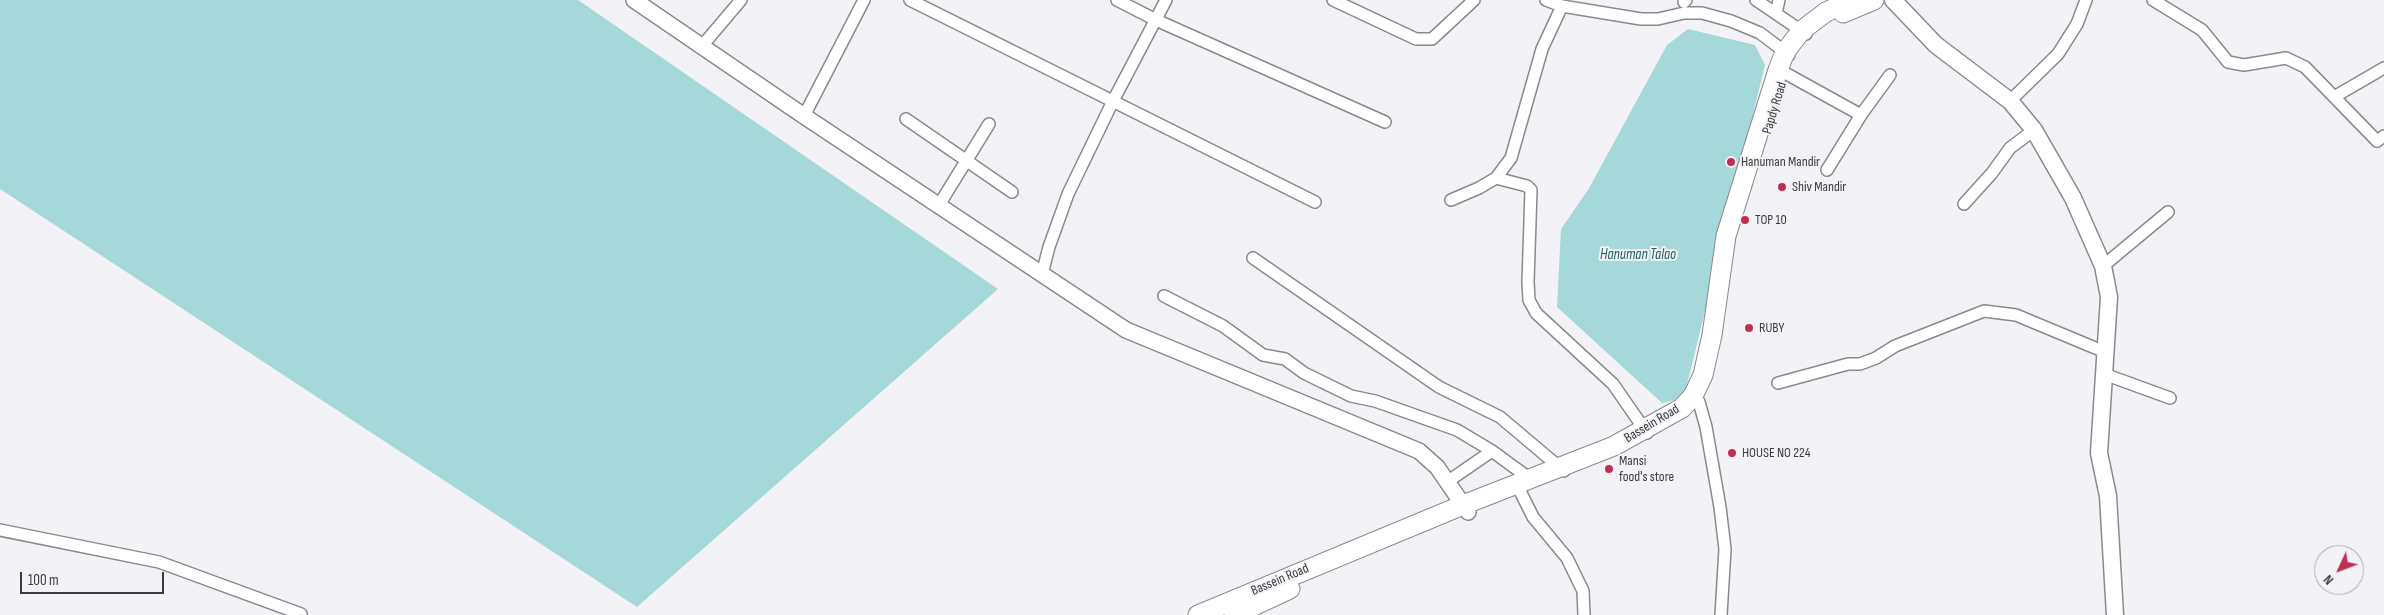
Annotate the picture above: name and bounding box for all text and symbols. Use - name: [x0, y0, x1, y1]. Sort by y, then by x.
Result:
- street label: Papdy Road: [1759, 80, 1791, 136]
- place label: Hanuman Mandir: [1741, 154, 1820, 170]
- marker: Hanuman Mandir: [1725, 156, 1737, 168]
- place label: Shiv Mandir: [1792, 179, 1846, 195]
- marker: Shiv Mandir: [1776, 181, 1788, 193]
- place label: TOP 10: [1755, 212, 1787, 228]
- marker: TOP 10: [1739, 214, 1751, 226]
- water label: Hanuman Talao: [1600, 246, 1676, 264]
- place label: RUBY: [1759, 320, 1784, 336]
- marker: RUBY: [1743, 322, 1755, 334]
- street label: Bassein Road: [1621, 401, 1683, 447]
- place label: HOUSE NO 224: [1742, 445, 1811, 461]
- marker: HOUSE NO 224: [1726, 447, 1738, 459]
- place label: Mansi food's store: [1619, 453, 1674, 486]
- marker: Mansi food's store: [1603, 463, 1615, 475]
- north arrow: [2314, 545, 2364, 595]
- street label: Bassein Road: [1248, 560, 1312, 600]
- scale bar: [22, 562, 166, 594]
- text: 100 m: [28, 571, 59, 590]
- text: N: [2320, 571, 2337, 588]

